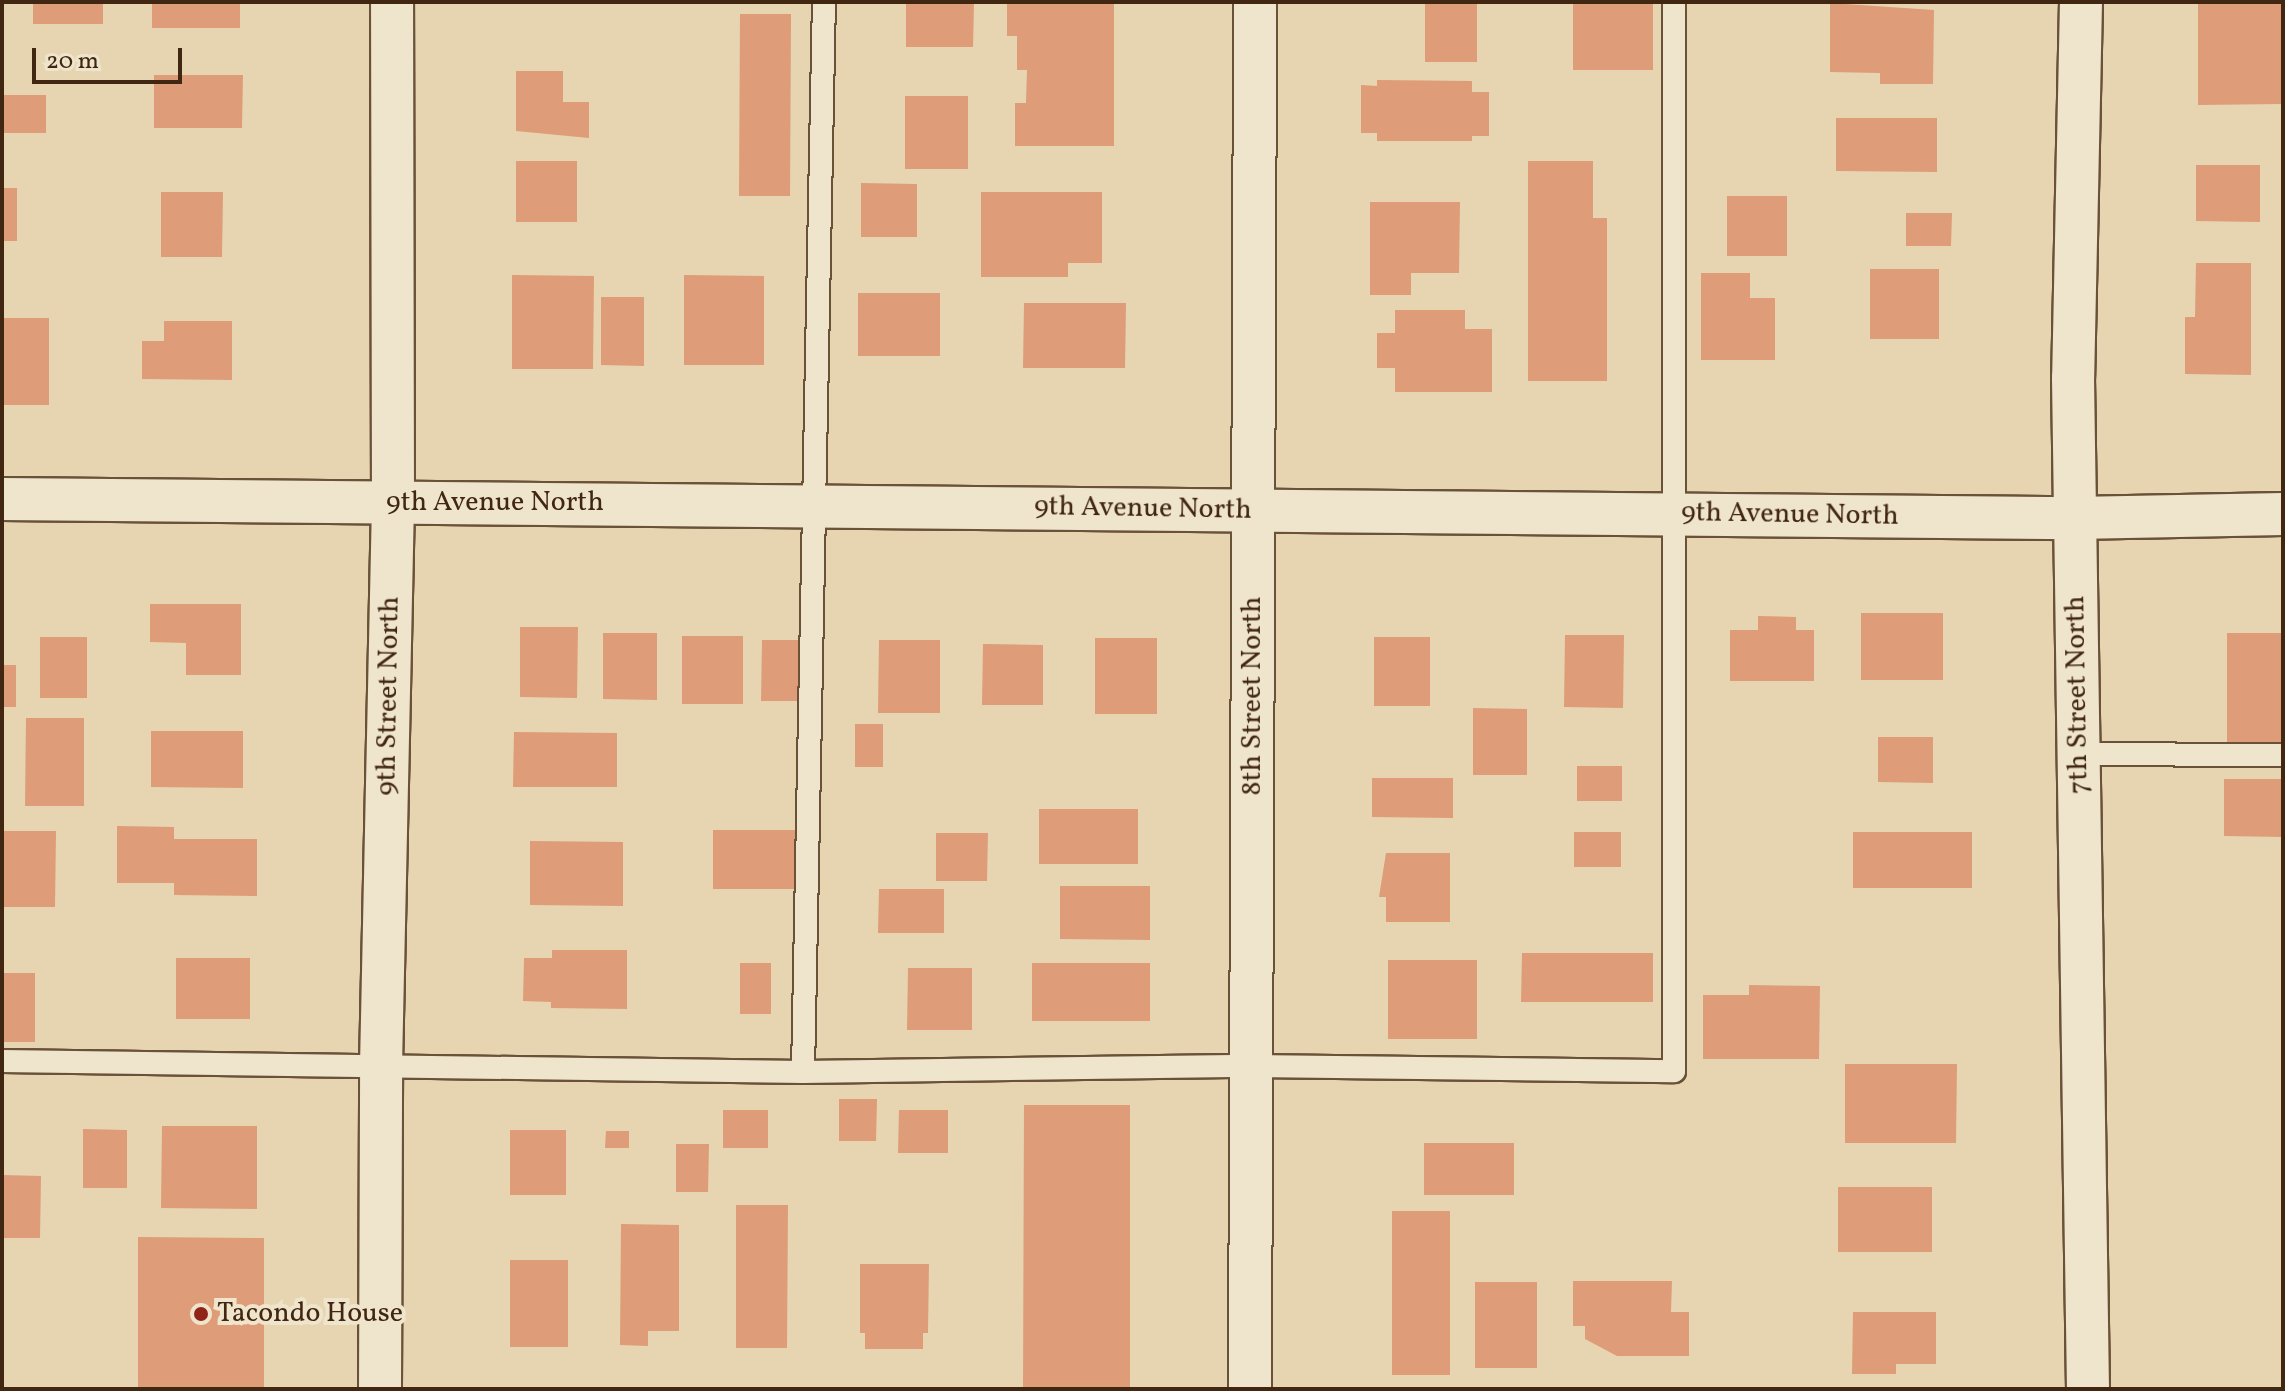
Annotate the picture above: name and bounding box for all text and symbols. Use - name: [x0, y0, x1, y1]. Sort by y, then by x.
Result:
- scale bar: [36, 32, 186, 82]
- text: 20 m: [46, 45, 99, 79]
- street label: 9th Avenue North: [386, 486, 604, 520]
- street label: 9th Avenue North: [1034, 490, 1252, 528]
- street label: 9th Avenue North: [1681, 496, 1899, 534]
- street label: 7th Street North: [2059, 595, 2097, 795]
- street label: 9th Street North: [370, 596, 408, 796]
- street label: 8th Street North: [1236, 596, 1270, 796]
- place label: Tacondo House: [217, 1297, 403, 1331]
- marker: Tacondo House: [192, 1305, 210, 1323]

